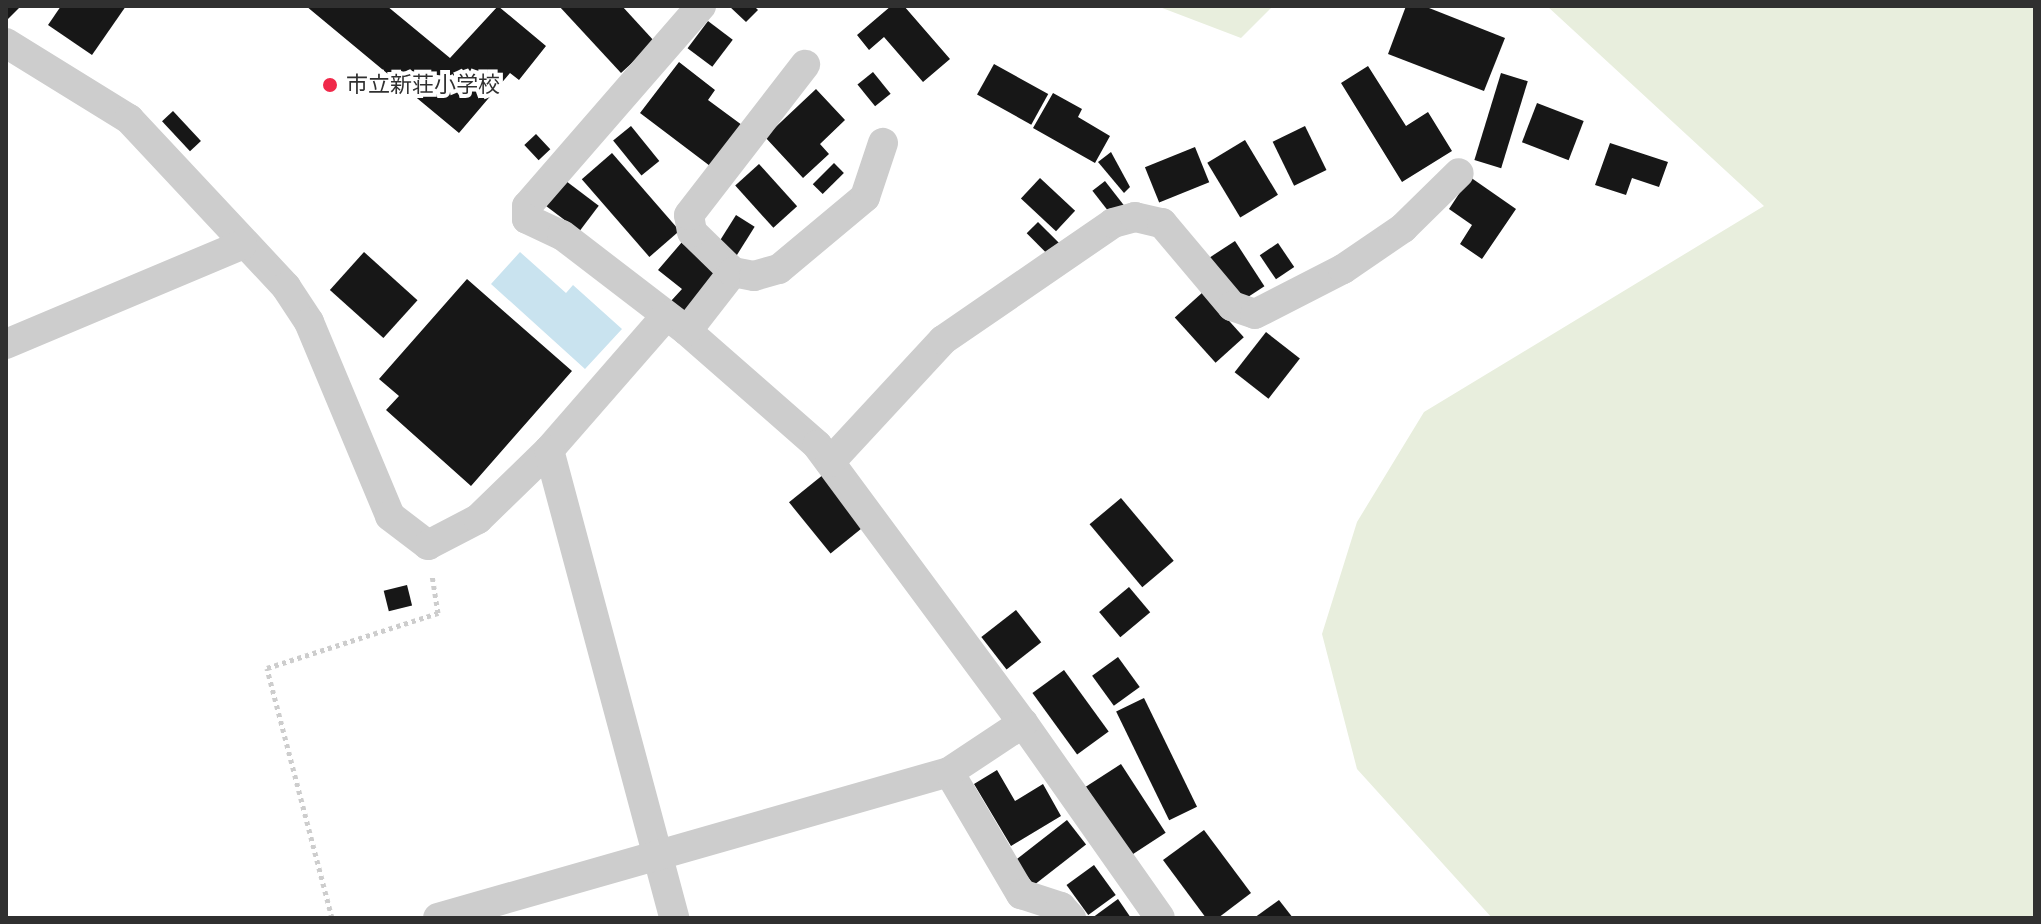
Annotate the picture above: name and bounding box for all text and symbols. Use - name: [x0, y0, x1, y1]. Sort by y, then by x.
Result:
- place label: 市立新荘小学校: [346, 72, 500, 98]
- marker: 市立新荘小学校: [321, 76, 339, 94]

